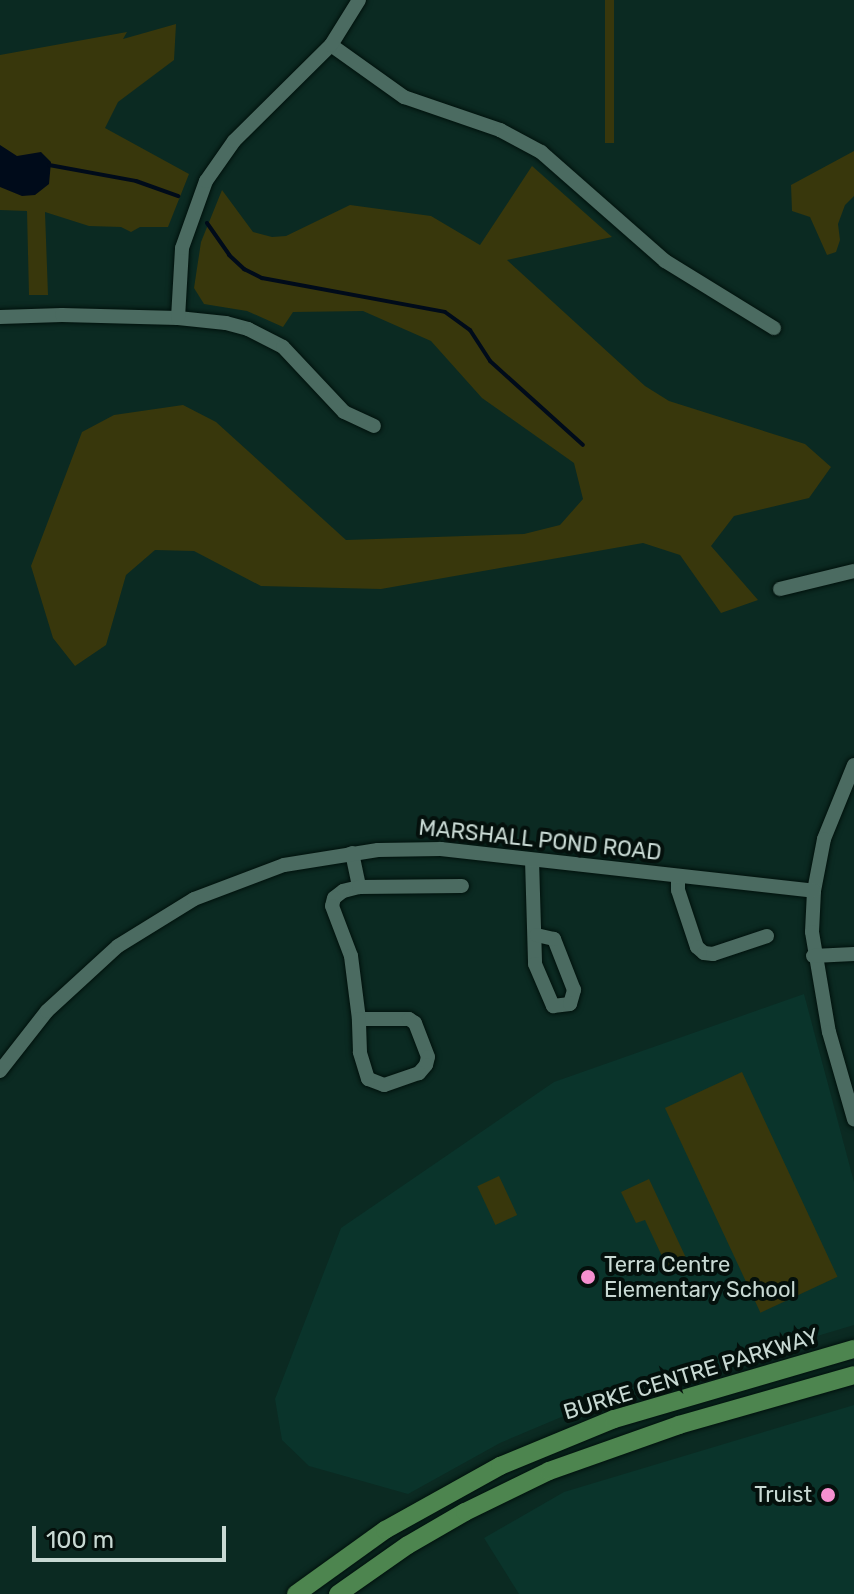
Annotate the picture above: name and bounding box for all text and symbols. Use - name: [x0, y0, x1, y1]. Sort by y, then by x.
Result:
- street label: MARSHALL POND ROAD: [417, 814, 663, 866]
- place label: Terra Centre Elementary School: [604, 1251, 797, 1302]
- marker: Terra Centre Elementary School: [579, 1268, 597, 1286]
- street label: BURKE CENTRE PARKWAY: [560, 1323, 822, 1425]
- place label: Truist: [754, 1482, 812, 1508]
- marker: Truist: [819, 1486, 837, 1504]
- scale bar: [36, 1510, 230, 1560]
- text: 100 m: [46, 1526, 114, 1554]

